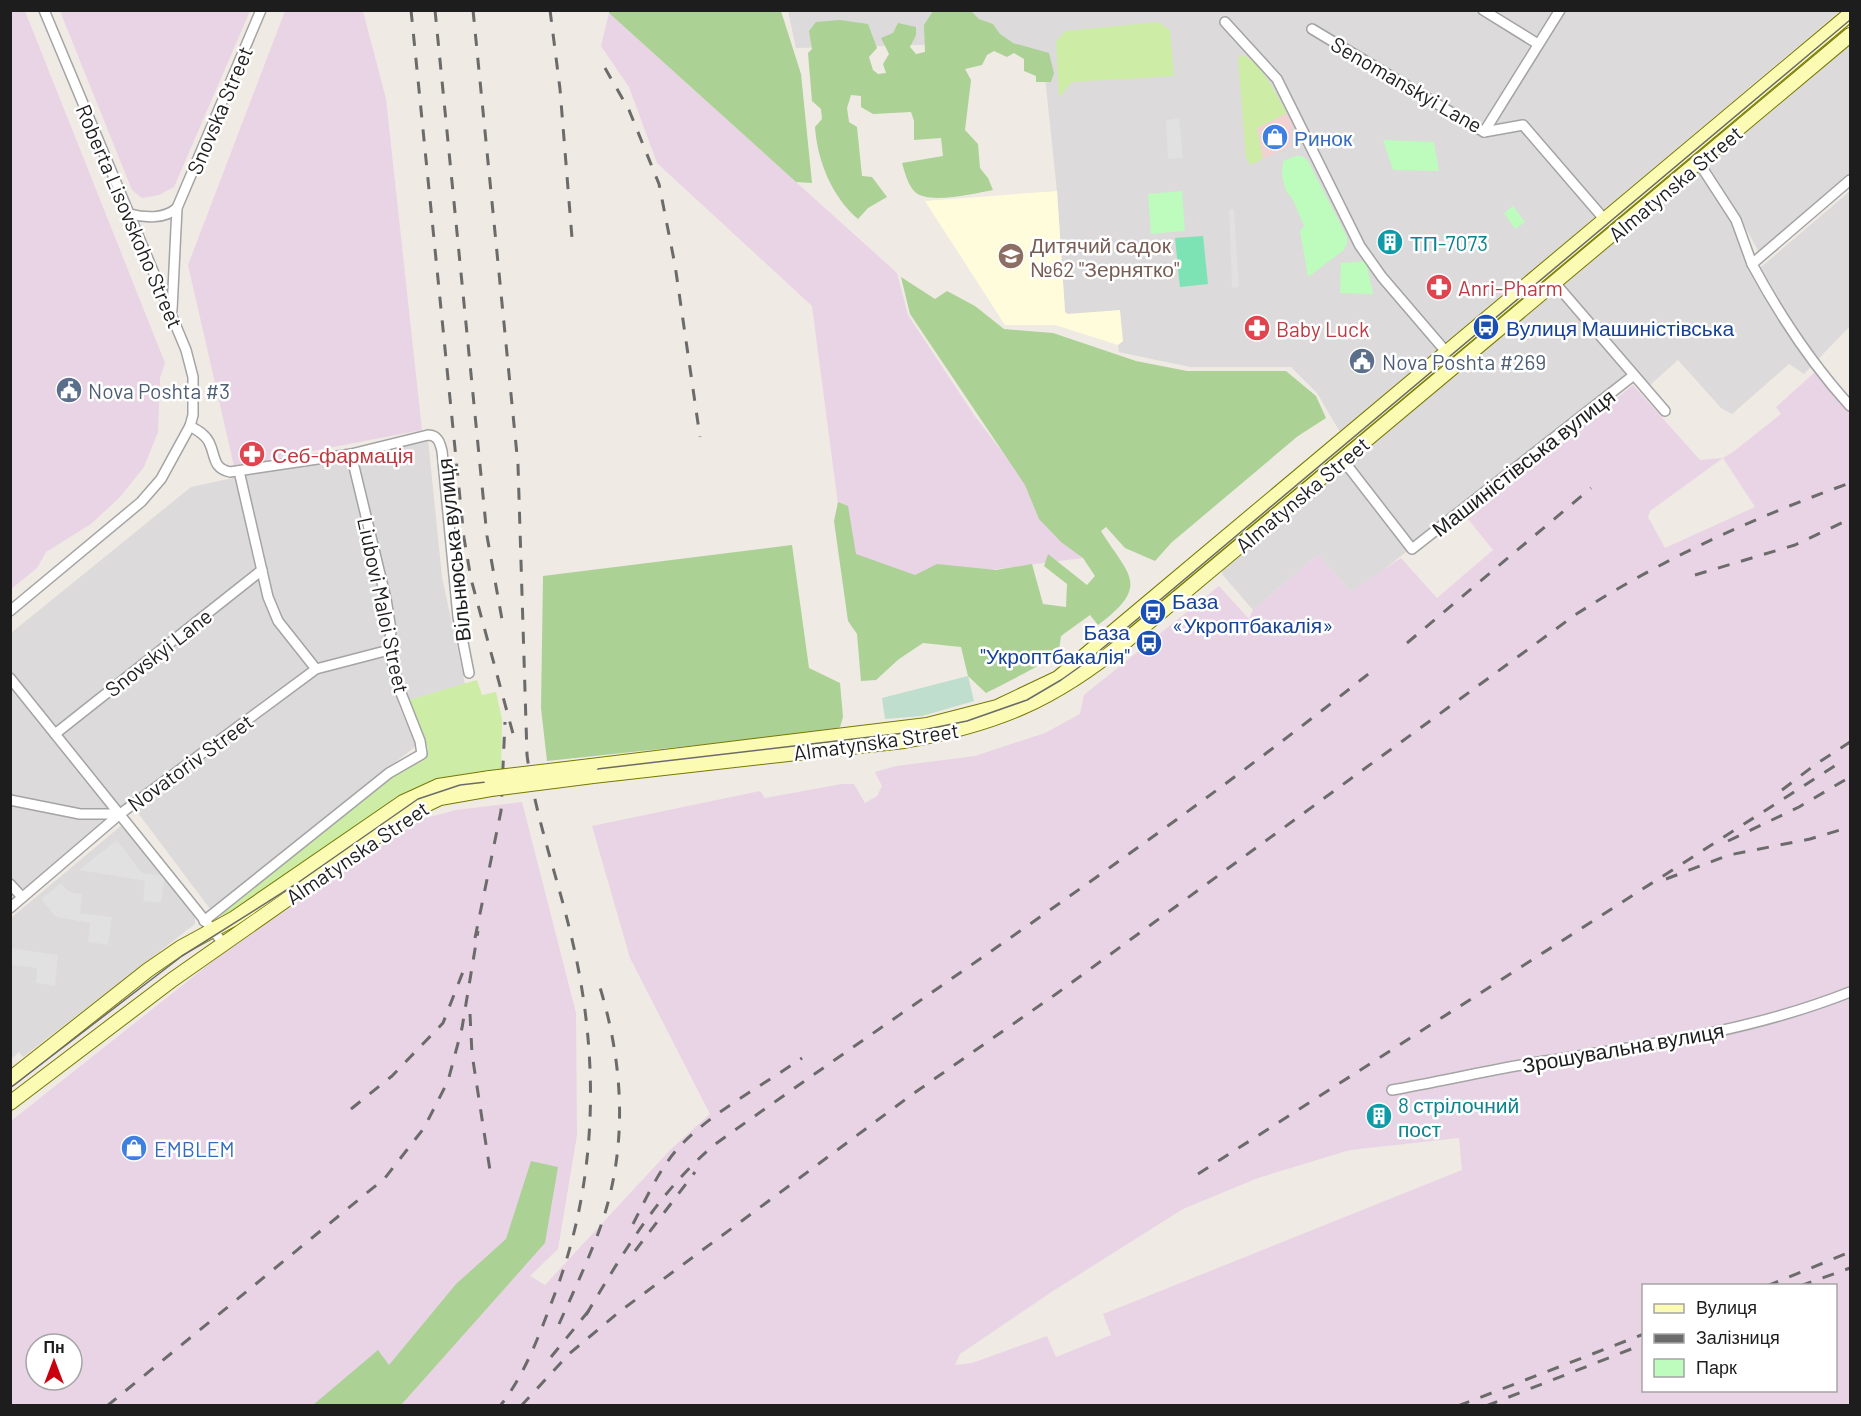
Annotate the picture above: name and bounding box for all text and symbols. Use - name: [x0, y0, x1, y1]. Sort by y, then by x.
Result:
- street label: Senomanskyi Lane: [1327, 31, 1487, 137]
- street label: Snovska Street: [181, 42, 257, 178]
- street label: Roberta Lisovskoho Street: [71, 100, 189, 332]
- street label: Almatynska Street: [1603, 120, 1747, 246]
- shop icon: Ринок: [1260, 122, 1290, 152]
- place label: Ринок: [1294, 125, 1353, 150]
- building icon: ТП-7073: [1375, 227, 1405, 257]
- place label: ТП-7073: [1410, 230, 1488, 255]
- place label: Дитячий садок №62 "Зернятко": [1030, 232, 1180, 281]
- school or university icon: Дитячий садок №62 "Зернятко": [996, 241, 1026, 271]
- pharmacy icon: Anri-Pharm: [1424, 272, 1454, 302]
- place label: Anri-Pharm: [1458, 275, 1563, 300]
- bus stop icon: Вулиця Машиністівська: [1471, 312, 1501, 342]
- pharmacy icon: Baby Luck: [1242, 313, 1272, 343]
- place label: Вулиця Машиністівська: [1506, 315, 1734, 340]
- place label: Baby Luck: [1276, 316, 1370, 341]
- public building icon: Nova Poshta #269: [1347, 346, 1377, 376]
- place label: Nova Poshta #269: [1382, 349, 1546, 374]
- public building icon: Nova Poshta #3: [54, 375, 84, 405]
- place label: Nova Poshta #3: [88, 378, 230, 403]
- street label: Машиністівська вулиця: [1427, 383, 1619, 541]
- street label: Almatynska Street: [1230, 431, 1374, 557]
- pharmacy icon: Себ-фармація: [237, 439, 267, 469]
- place label: Себ-фармація: [272, 442, 414, 467]
- street label: Вільнюська вулиця: [431, 457, 475, 643]
- street label: Liubovi Maloi Street: [353, 515, 415, 695]
- place label: База «Укроптбакалія»: [1172, 588, 1333, 637]
- bus stop icon: База «Укроптбакалія»: [1138, 597, 1168, 627]
- street label: Snovskyi Lane: [100, 603, 216, 701]
- place label: База "Укроптбакалія": [980, 619, 1130, 668]
- bus stop icon: База "Укроптбакалія": [1134, 628, 1164, 658]
- street label: Novatoriv Street: [122, 708, 258, 816]
- street label: Almatynska Street: [792, 717, 960, 765]
- street label: Almatynska Street: [281, 795, 433, 909]
- street label: Зрошувальна вулиця: [1520, 1017, 1726, 1077]
- place label: 8 стрілочний пост: [1398, 1092, 1519, 1141]
- building icon: 8 стрілочний пост: [1364, 1101, 1394, 1131]
- shop icon: EMBLEM: [119, 1133, 149, 1163]
- place label: EMBLEM: [154, 1136, 235, 1161]
- legend: [1642, 1284, 1837, 1392]
- text: Вулиця: [1696, 1296, 1757, 1318]
- text: Залізниця: [1696, 1326, 1780, 1348]
- north arrow: [24, 1332, 84, 1392]
- text: Пн: [43, 1337, 65, 1356]
- text: Парк: [1696, 1356, 1737, 1378]

